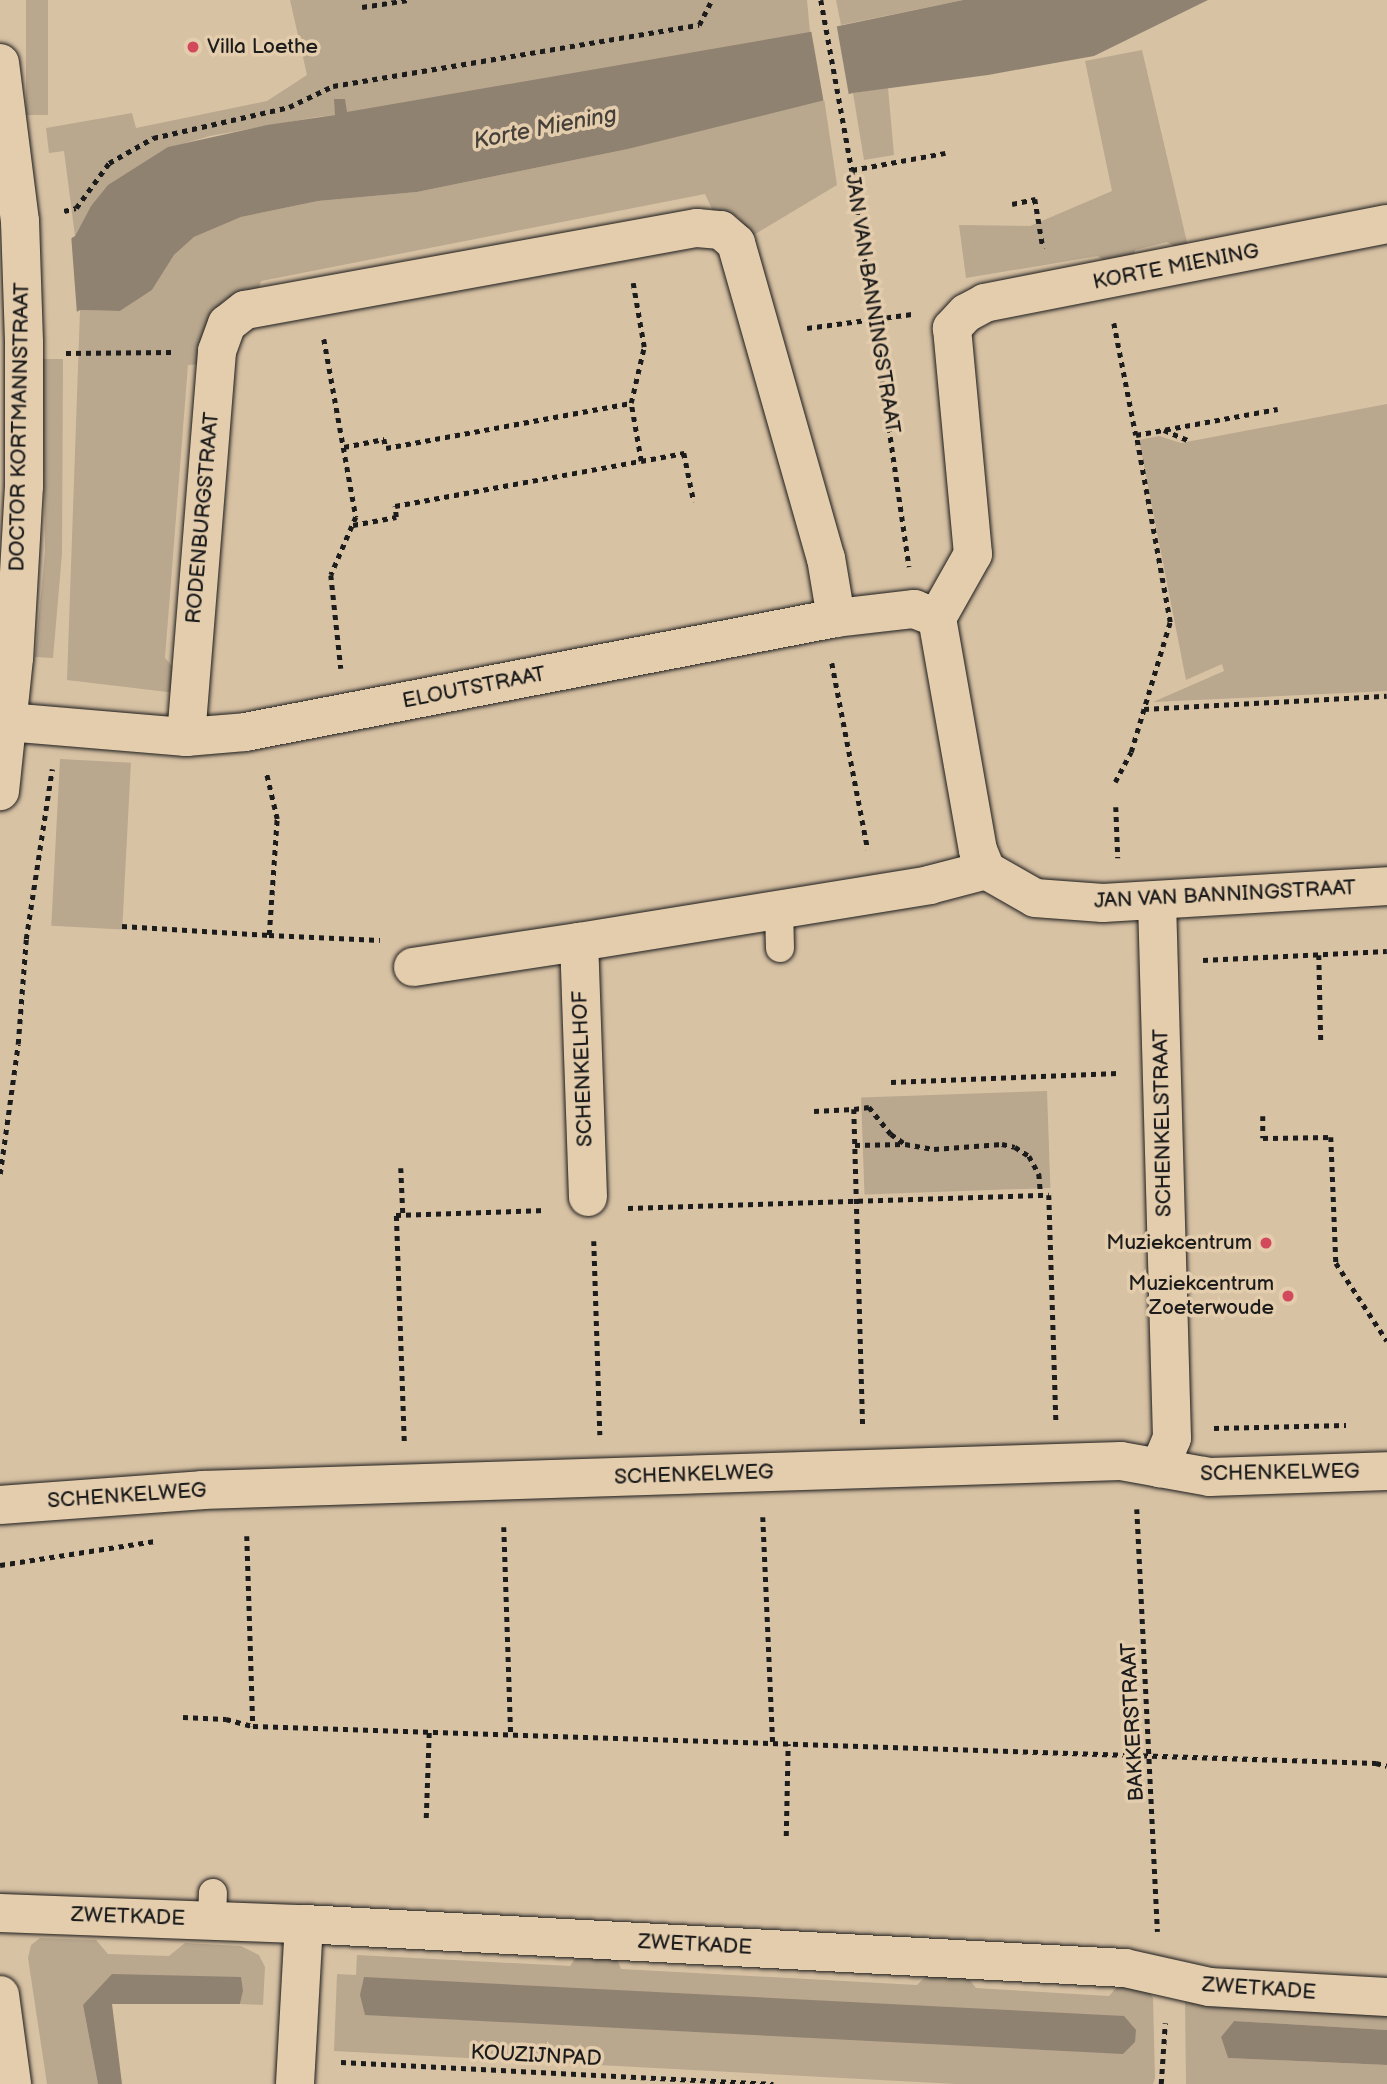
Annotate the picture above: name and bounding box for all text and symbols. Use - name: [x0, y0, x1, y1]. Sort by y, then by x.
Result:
- place label: Villa Loethe: [207, 34, 318, 60]
- marker: Villa Loethe: [185, 39, 201, 55]
- water label: Korte Miening: [471, 101, 619, 155]
- street label: JAN VAN BANNINGSTRAAT: [839, 172, 905, 436]
- street label: KORTE MIENING: [1091, 239, 1261, 295]
- street label: DOCTOR KORTMANNSTRAAT: [5, 282, 35, 572]
- street label: RODENBURGSTRAAT: [181, 411, 225, 625]
- street label: ELOUTSTRAAT: [400, 662, 548, 714]
- street label: JAN VAN BANNINGSTRAAT: [1093, 876, 1357, 914]
- street label: SCHENKELHOF: [568, 991, 598, 1147]
- street label: SCHENKELSTRAAT: [1149, 1029, 1177, 1217]
- place label: Muziekcentrum: [1106, 1230, 1252, 1256]
- marker: Muziekcentrum: [1258, 1235, 1274, 1251]
- place label: Muziekcentrum Zoeterwoude: [1128, 1271, 1274, 1321]
- marker: Muziekcentrum Zoeterwoude: [1280, 1288, 1296, 1304]
- street label: SCHENKELWEG: [1200, 1459, 1360, 1487]
- street label: SCHENKELWEG: [614, 1460, 774, 1490]
- street label: SCHENKELWEG: [47, 1478, 207, 1514]
- street label: BAKKERSTRAAT: [1116, 1642, 1150, 1802]
- street label: ZWETKADE: [71, 1902, 185, 1932]
- street label: ZWETKADE: [637, 1929, 753, 1961]
- street label: ZWETKADE: [1201, 1972, 1317, 2006]
- street label: KOUZIJNPAD: [470, 2040, 602, 2072]

